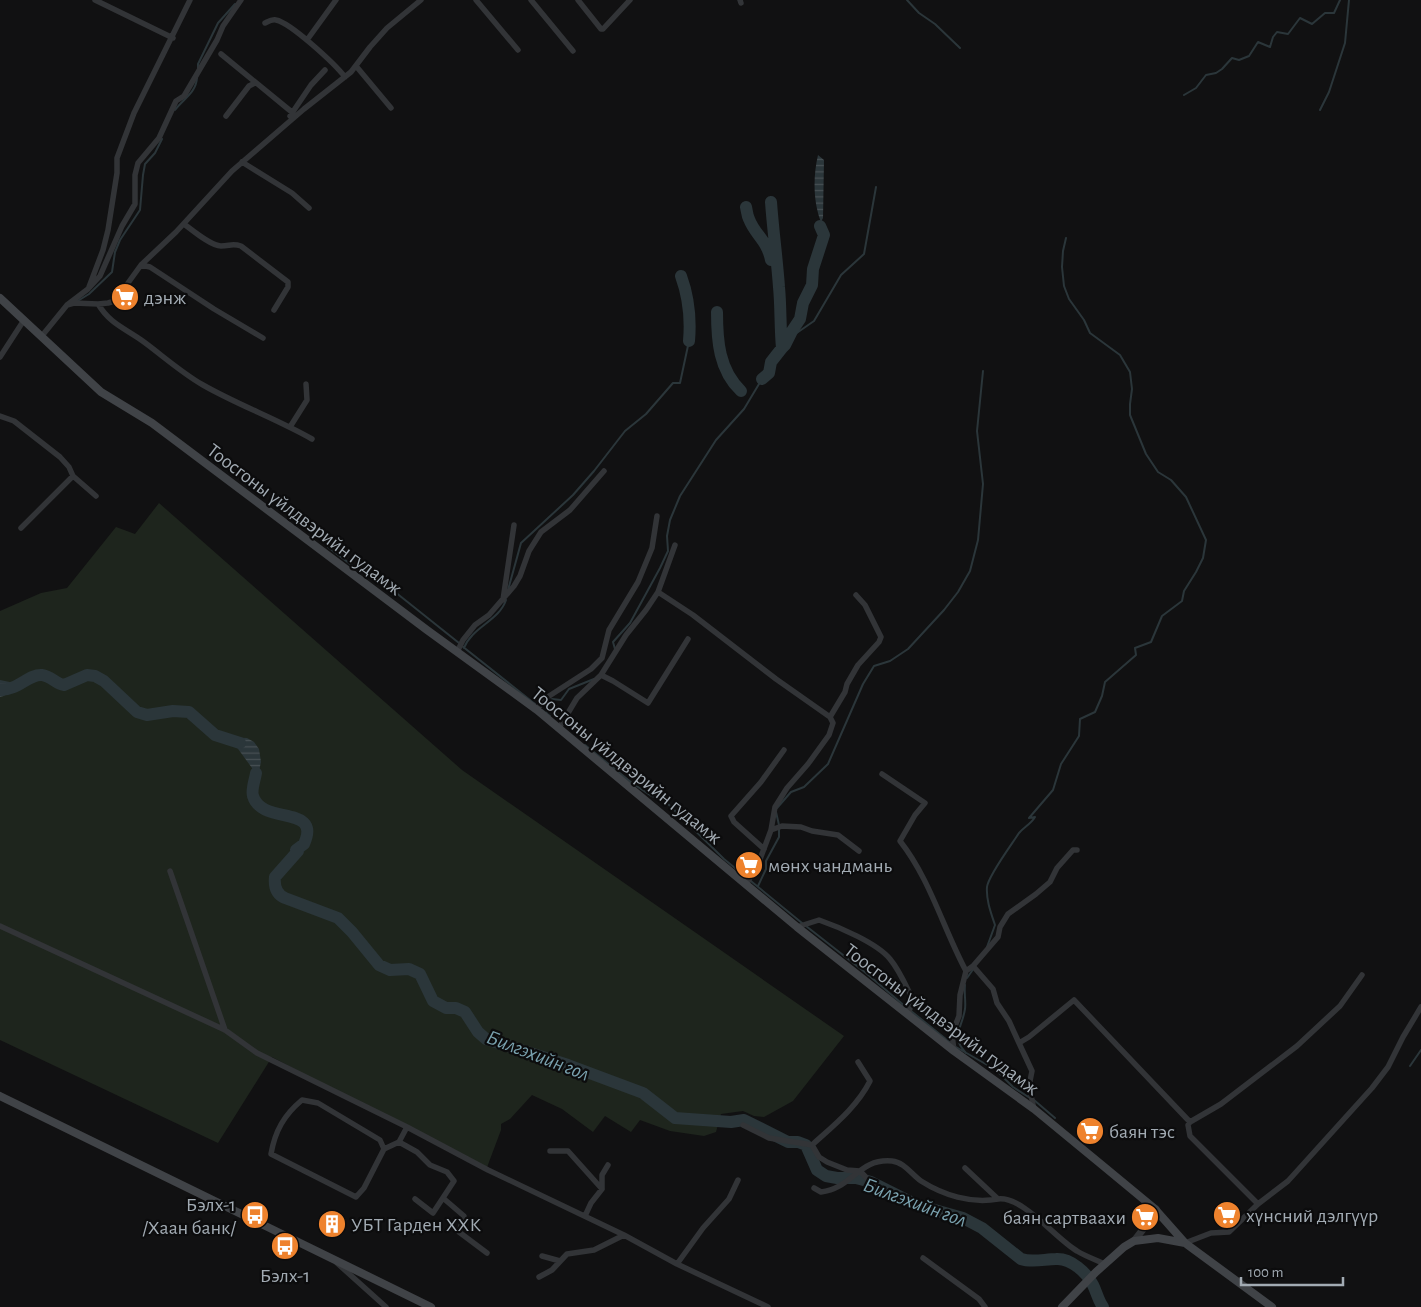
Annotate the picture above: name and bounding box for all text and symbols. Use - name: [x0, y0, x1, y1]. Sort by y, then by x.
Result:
- supermarket icon: дэнж: [110, 282, 140, 312]
- place label: дэнж: [144, 288, 186, 308]
- street label: Тоосгоны үйлдвэрийн гудамж: [203, 440, 405, 599]
- street label: Тоосгоны үйлдвэрийн гудамж: [528, 683, 725, 848]
- supermarket icon: мөнх чандмань: [734, 850, 764, 880]
- place label: мөнх чандмань: [768, 856, 892, 876]
- street label: Тоосгоны үйлдвэрийн гудамж: [840, 940, 1042, 1099]
- water label: Билгэхийн гол: [484, 1026, 592, 1085]
- supermarket icon: баян тэс: [1075, 1116, 1105, 1146]
- place label: баян тэс: [1109, 1122, 1175, 1142]
- water label: Билгэхийн гол: [860, 1174, 969, 1231]
- place label: Бэлх-1 /Хаан банк/: [142, 1195, 236, 1238]
- bus stop icon: Бэлх-1 /Хаан банк/: [240, 1200, 270, 1230]
- supermarket icon: хүнсний дэлгүүр: [1212, 1200, 1242, 1230]
- supermarket icon: баян сартваахи: [1130, 1202, 1160, 1232]
- place label: хүнсний дэлгүүр: [1246, 1206, 1378, 1226]
- place label: баян сартваахи: [1003, 1208, 1126, 1228]
- building icon: УБТ Гарден ХХК: [317, 1209, 347, 1239]
- place label: УБТ Гарден ХХК: [351, 1215, 481, 1235]
- bus stop icon: Бэлх-1: [270, 1231, 300, 1261]
- scale bar: [1241, 1254, 1344, 1286]
- text: 100 m: [1248, 1265, 1283, 1280]
- place label: Бэлх-1: [260, 1266, 310, 1286]

